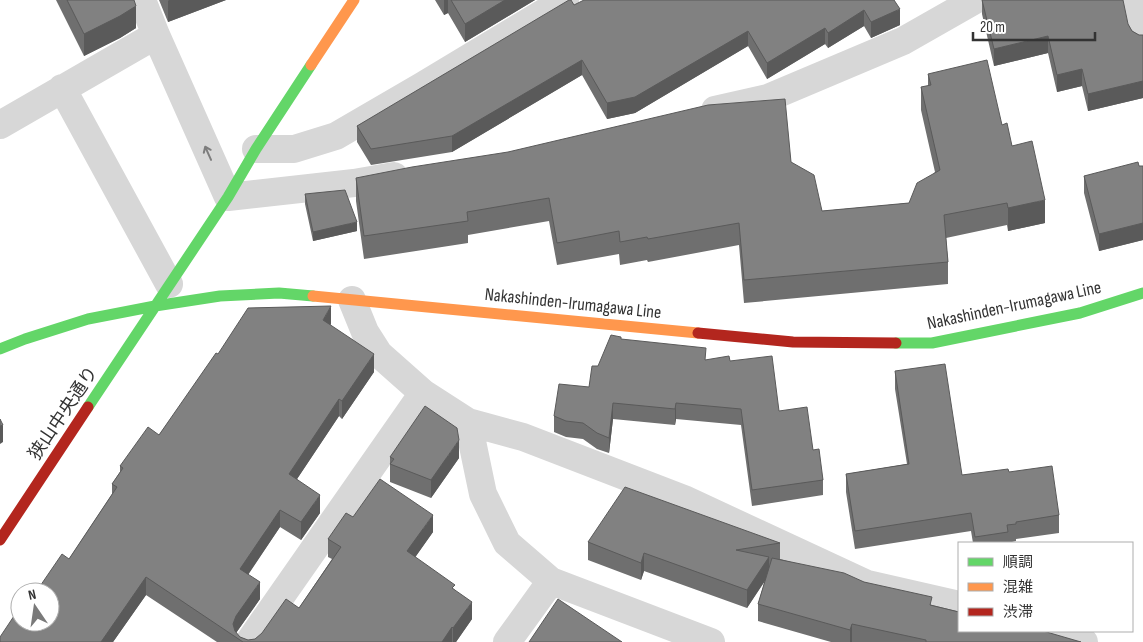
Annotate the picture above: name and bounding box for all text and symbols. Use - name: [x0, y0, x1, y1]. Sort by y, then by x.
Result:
- scale bar: [973, 10, 1096, 42]
- text: 20 m: [980, 18, 1005, 37]
- one-way arrow: [203, 146, 213, 161]
- street label: Nakashinden-Irumagawa Line: [925, 277, 1103, 334]
- street label: Nakashinden-Irumagawa Line: [484, 284, 662, 323]
- street label: 狭山中央通り: [25, 363, 102, 464]
- legend: [958, 542, 1133, 632]
- text: 順調: [1003, 553, 1033, 572]
- text: 混雑: [1003, 578, 1033, 597]
- north arrow: [10, 582, 60, 632]
- text: N: [27, 586, 38, 604]
- text: 渋滞: [1003, 603, 1033, 622]

